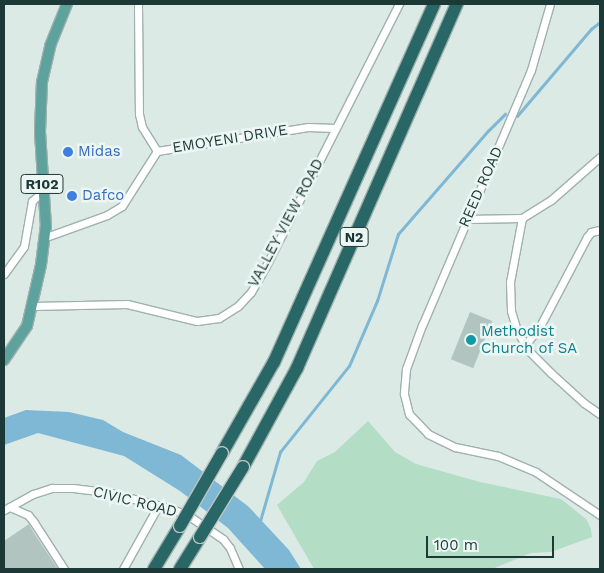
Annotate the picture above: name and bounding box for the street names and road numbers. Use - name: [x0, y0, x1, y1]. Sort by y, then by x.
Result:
- street label: EMOYENI DRIVE: [171, 121, 289, 157]
- street label: REED ROAD: [455, 144, 507, 230]
- street label: VALLEY VIEW ROAD: [244, 155, 328, 291]
- road number: R102: [20, 172, 64, 195]
- road number: N2: [339, 226, 369, 248]
- street label: CIVIC ROAD: [91, 483, 179, 521]

